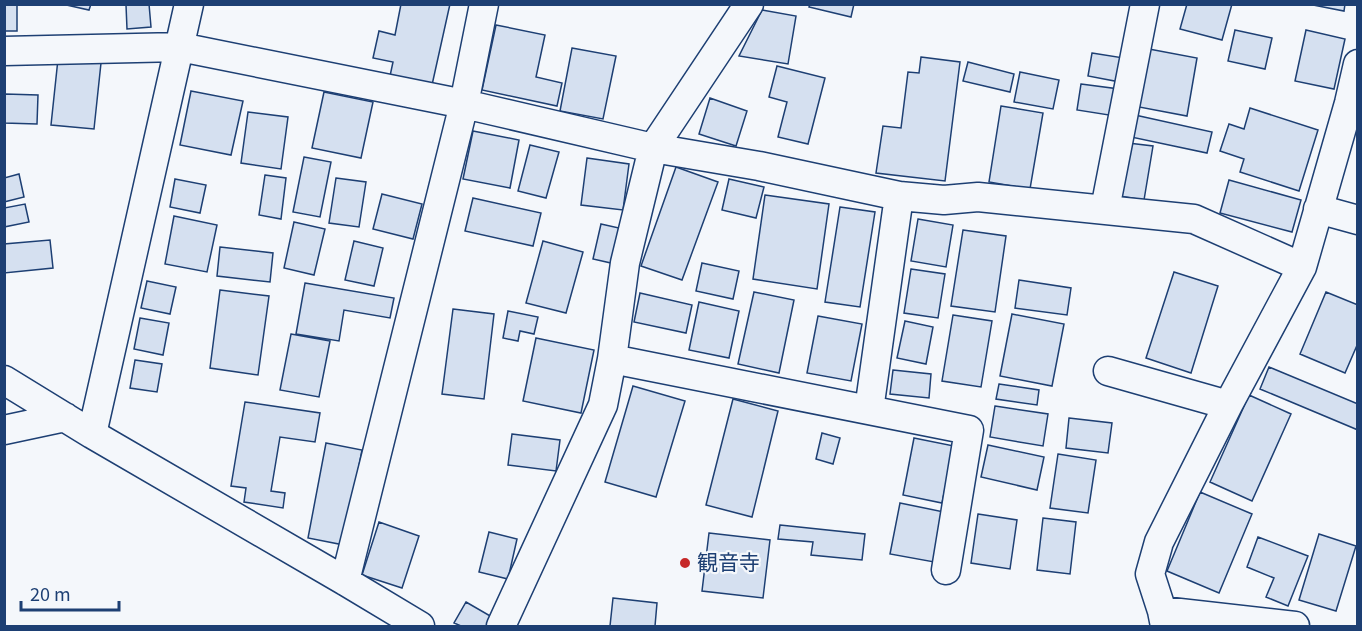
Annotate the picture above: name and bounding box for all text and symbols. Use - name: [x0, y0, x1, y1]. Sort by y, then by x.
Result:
- place label: 観音寺: [697, 546, 760, 576]
- marker: 観音寺: [678, 556, 692, 570]
- scale bar: [21, 574, 118, 612]
- text: 20 m: [30, 580, 71, 606]

